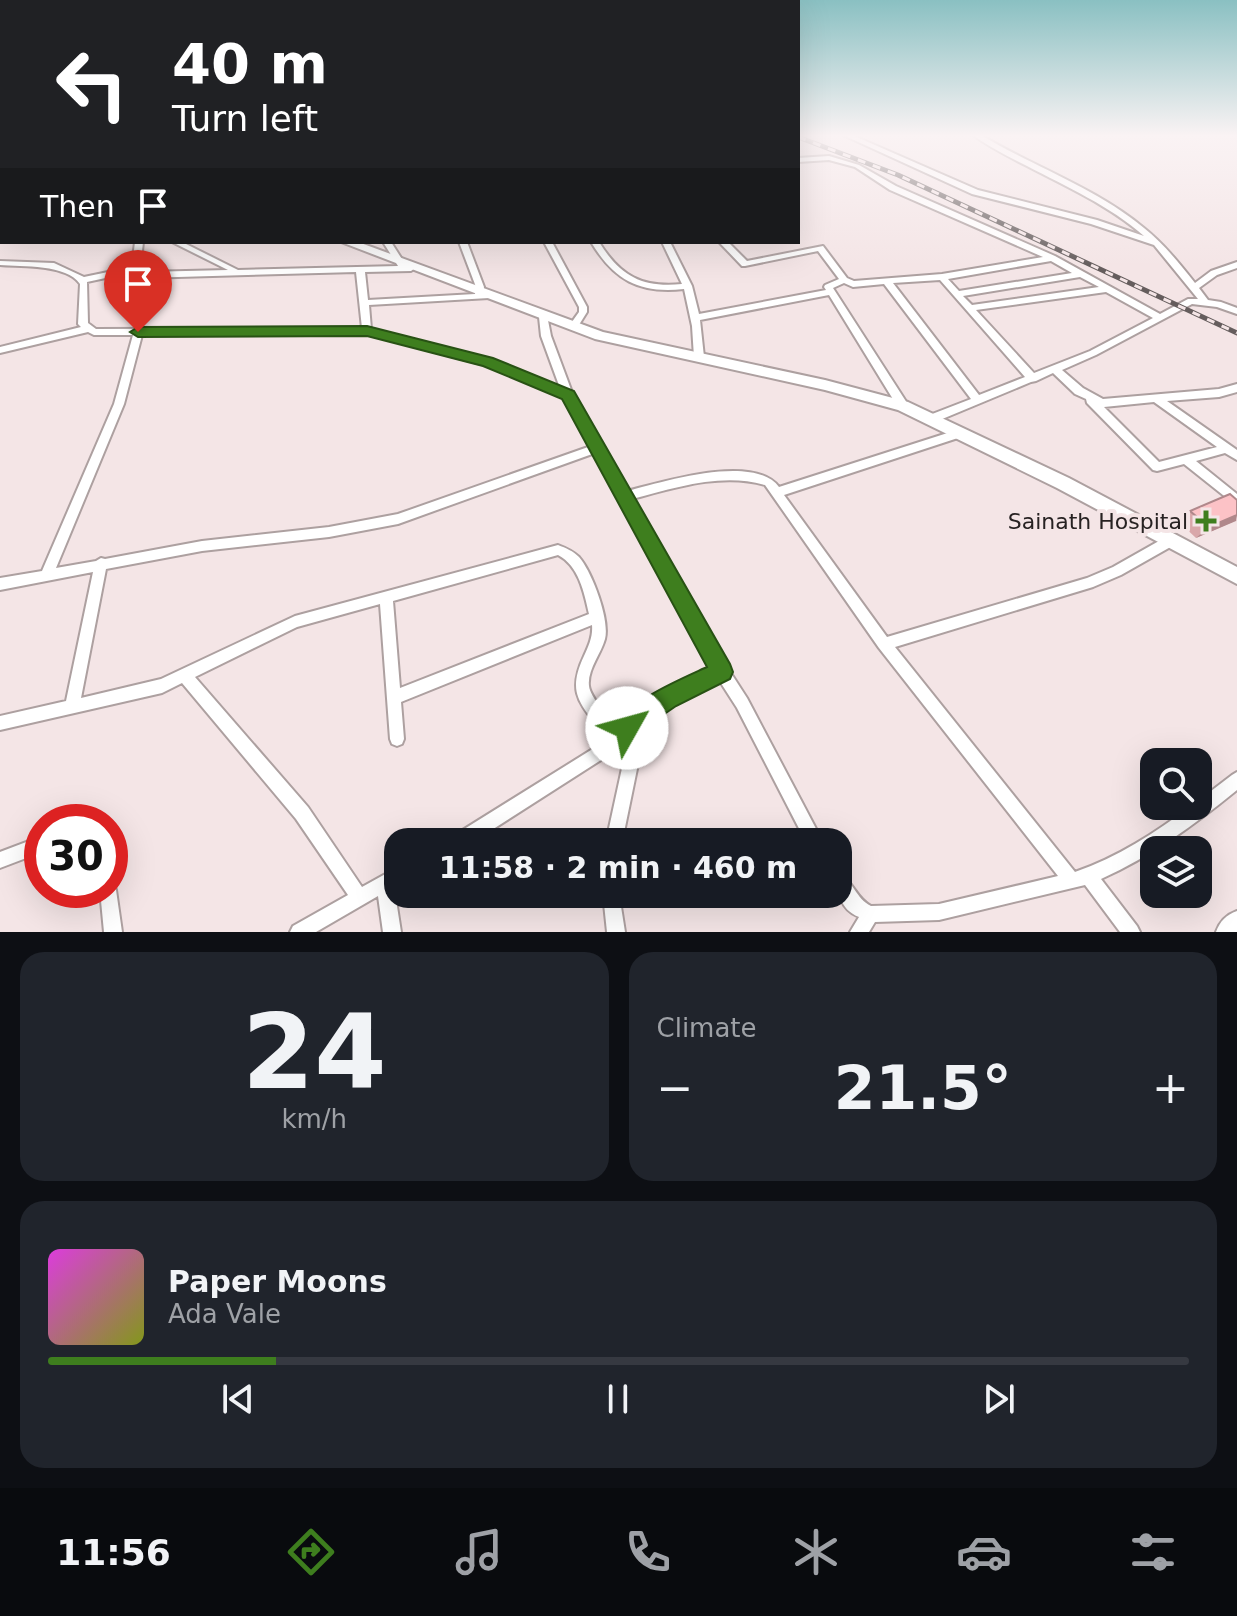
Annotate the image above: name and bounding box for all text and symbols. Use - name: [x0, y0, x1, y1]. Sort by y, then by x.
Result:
- text: 40 m: [172, 31, 328, 96]
- icon: left: [40, 32, 144, 136]
- text: Turn left: [172, 98, 318, 139]
- icon: arrive: [131, 184, 175, 228]
- text: Then: [40, 189, 115, 224]
- pin: [104, 250, 172, 332]
- icon: arrive: [116, 262, 160, 306]
- place label: Sainath Hospital: [1008, 509, 1188, 534]
- marker: Sainath Hospital: [1195, 510, 1217, 532]
- position arrow: [585, 686, 669, 770]
- map controls: [1140, 748, 1212, 908]
- button: search: [1140, 748, 1212, 820]
- speed limit sign: 30: [24, 804, 128, 908]
- button: layers: [1140, 836, 1212, 908]
- text: 11:58 · 2 min · 460 m: [439, 850, 797, 885]
- text: 24: [242, 991, 387, 1113]
- text: Climate: [657, 1013, 757, 1043]
- text: 21.5°: [834, 1053, 1012, 1123]
- text: −: [657, 1062, 693, 1113]
- text: +: [1152, 1062, 1189, 1113]
- text: km/h: [281, 1104, 347, 1134]
- text: Paper Moons: [168, 1264, 387, 1299]
- text: Ada Vale: [168, 1299, 281, 1329]
- icon: previous: [216, 1377, 260, 1421]
- icon: pause: [596, 1377, 640, 1421]
- icon: next: [977, 1377, 1021, 1421]
- icon: directions: [283, 1524, 339, 1580]
- icon: music: [451, 1524, 507, 1580]
- icon: phone: [620, 1524, 676, 1580]
- icon: climate: [788, 1524, 844, 1580]
- icon: car: [956, 1524, 1012, 1580]
- icon: filters: [1125, 1524, 1181, 1580]
- text: 11:56: [56, 1532, 171, 1573]

